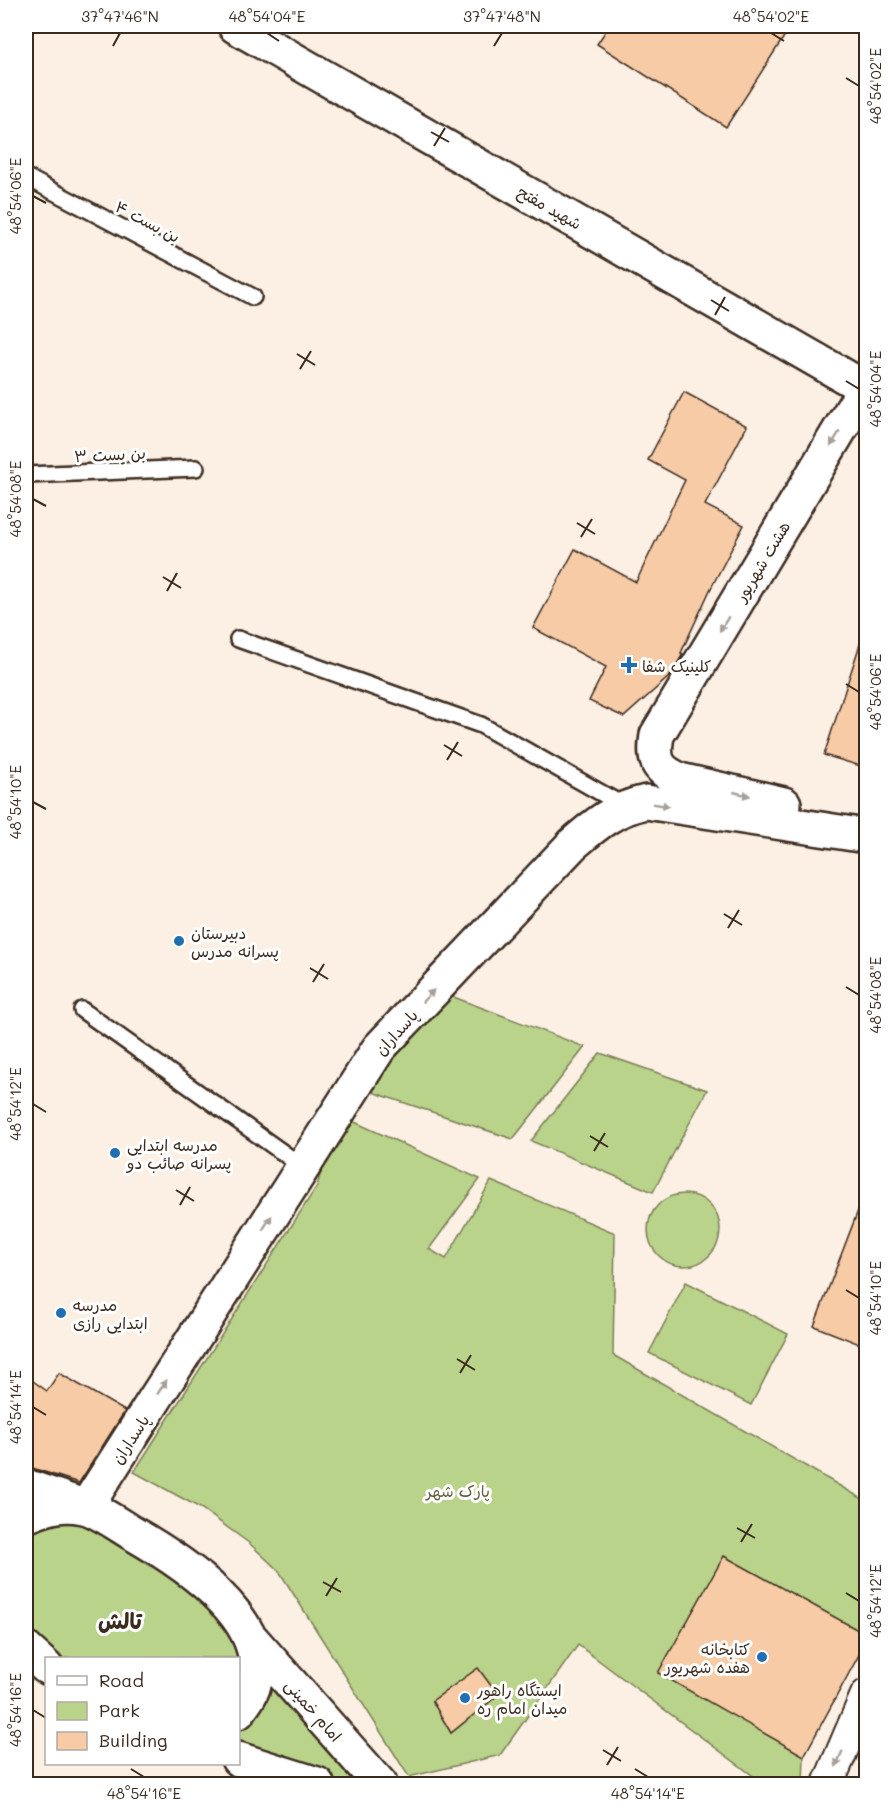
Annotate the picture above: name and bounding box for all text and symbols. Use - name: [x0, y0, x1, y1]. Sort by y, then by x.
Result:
- text: 37°47'46"N: [81, 6, 159, 26]
- text: 48°54'04"E: [229, 6, 306, 26]
- text: 37°47'48"N: [463, 6, 541, 26]
- text: 48°54'02"E: [733, 6, 809, 26]
- text: 48°54'02"E: [865, 48, 885, 124]
- text: 48°54'06"E: [5, 157, 25, 234]
- street label: شهید مفتح: [514, 180, 586, 235]
- street label: بن بست ۴: [112, 195, 184, 247]
- text: 48°54'04"E: [865, 350, 885, 427]
- one-way arrow: [830, 431, 841, 447]
- street label: بن بست ۳: [74, 442, 146, 466]
- text: 48°54'08"E: [5, 460, 25, 537]
- street label: هشت شهریور: [729, 517, 795, 607]
- one-way arrow: [719, 616, 729, 633]
- text: 48°54'06"E: [865, 653, 885, 730]
- place label: کلینیک شفا: [642, 655, 711, 676]
- marker: کلینیک شفا: [620, 656, 638, 674]
- text: 48°54'10"E: [5, 764, 25, 839]
- one-way arrow: [733, 789, 752, 799]
- one-way arrow: [651, 800, 670, 809]
- place label: دبیرستان پسرانه مدرس: [191, 922, 279, 962]
- marker: دبیرستان پسرانه مدرس: [172, 934, 186, 948]
- text: 48°54'08"E: [865, 956, 885, 1033]
- one-way arrow: [421, 990, 435, 1004]
- street label: پاسداران: [370, 1005, 423, 1060]
- text: 48°54'12"E: [5, 1067, 25, 1141]
- place label: مدرسه ابتدایی پسرانه صائب دو: [125, 1134, 231, 1174]
- marker: مدرسه ابتدایی پسرانه صائب دو: [108, 1146, 122, 1160]
- one-way arrow: [261, 1215, 272, 1231]
- text: 48°54'10"E: [865, 1260, 885, 1335]
- place label: مدرسه ابتدایی رازی: [73, 1294, 148, 1334]
- marker: مدرسه ابتدایی رازی: [54, 1306, 68, 1320]
- text: 48°54'14"E: [5, 1370, 25, 1444]
- one-way arrow: [157, 1379, 168, 1395]
- street label: پاسداران: [106, 1410, 155, 1468]
- park label: پارک شهر: [424, 1480, 490, 1502]
- text: 48°54'12"E: [865, 1564, 885, 1638]
- district label: تالش: [98, 1606, 143, 1635]
- place label: کتابخانه هفده شهریور: [663, 1638, 750, 1678]
- marker: کتابخانه هفده شهریور: [755, 1650, 769, 1664]
- legend: [45, 1657, 240, 1765]
- text: Road: [99, 1668, 144, 1692]
- text: 48°54'16"E: [5, 1673, 25, 1747]
- street label: امام خمینی: [279, 1674, 347, 1748]
- place label: ایستگاه راهور میدان امام ره: [476, 1679, 567, 1721]
- marker: ایستگاه راهور میدان امام ره: [458, 1691, 472, 1705]
- text: Park: [99, 1698, 140, 1722]
- text: Building: [99, 1728, 167, 1752]
- one-way arrow: [834, 1751, 844, 1769]
- text: 48°54'16"E: [107, 1783, 181, 1803]
- text: 48°54'14"E: [611, 1783, 685, 1803]

